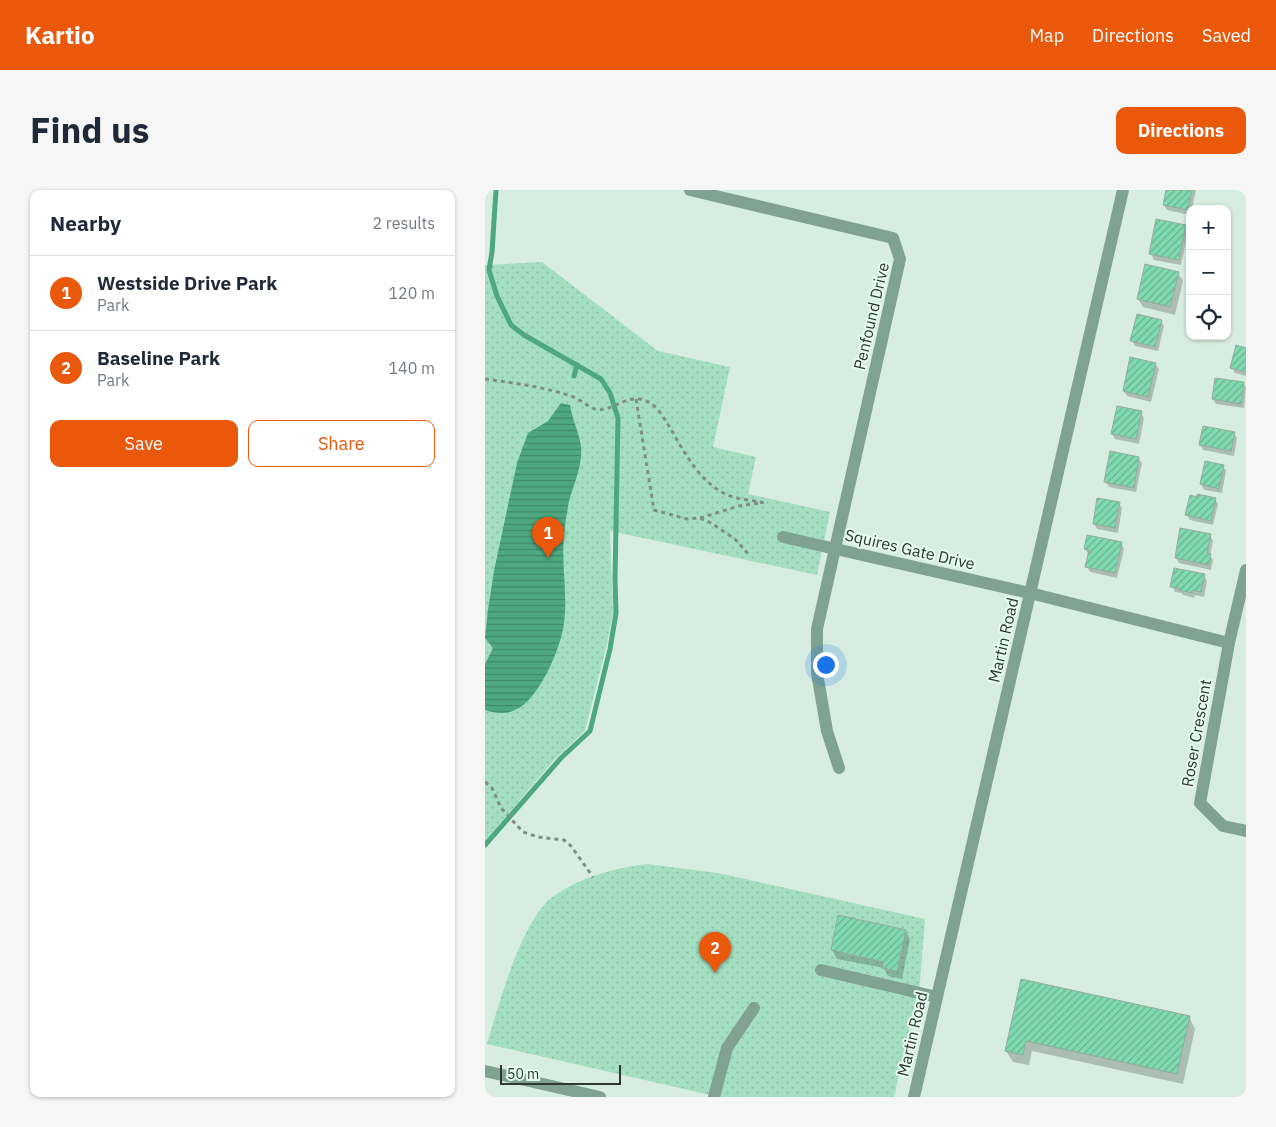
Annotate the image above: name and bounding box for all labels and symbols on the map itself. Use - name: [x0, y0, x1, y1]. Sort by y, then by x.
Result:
- street label: Penfound Drive: [849, 260, 893, 372]
- pin: 1: [532, 517, 564, 558]
- street label: Squires Gate Drive: [843, 524, 977, 574]
- street label: Martin Road: [983, 595, 1023, 685]
- your location: [813, 652, 839, 678]
- street label: Roser Crescent: [1177, 678, 1215, 788]
- pin: 2: [699, 932, 731, 973]
- street label: Martin Road: [892, 989, 932, 1079]
- scale bar: [500, 1062, 621, 1085]

